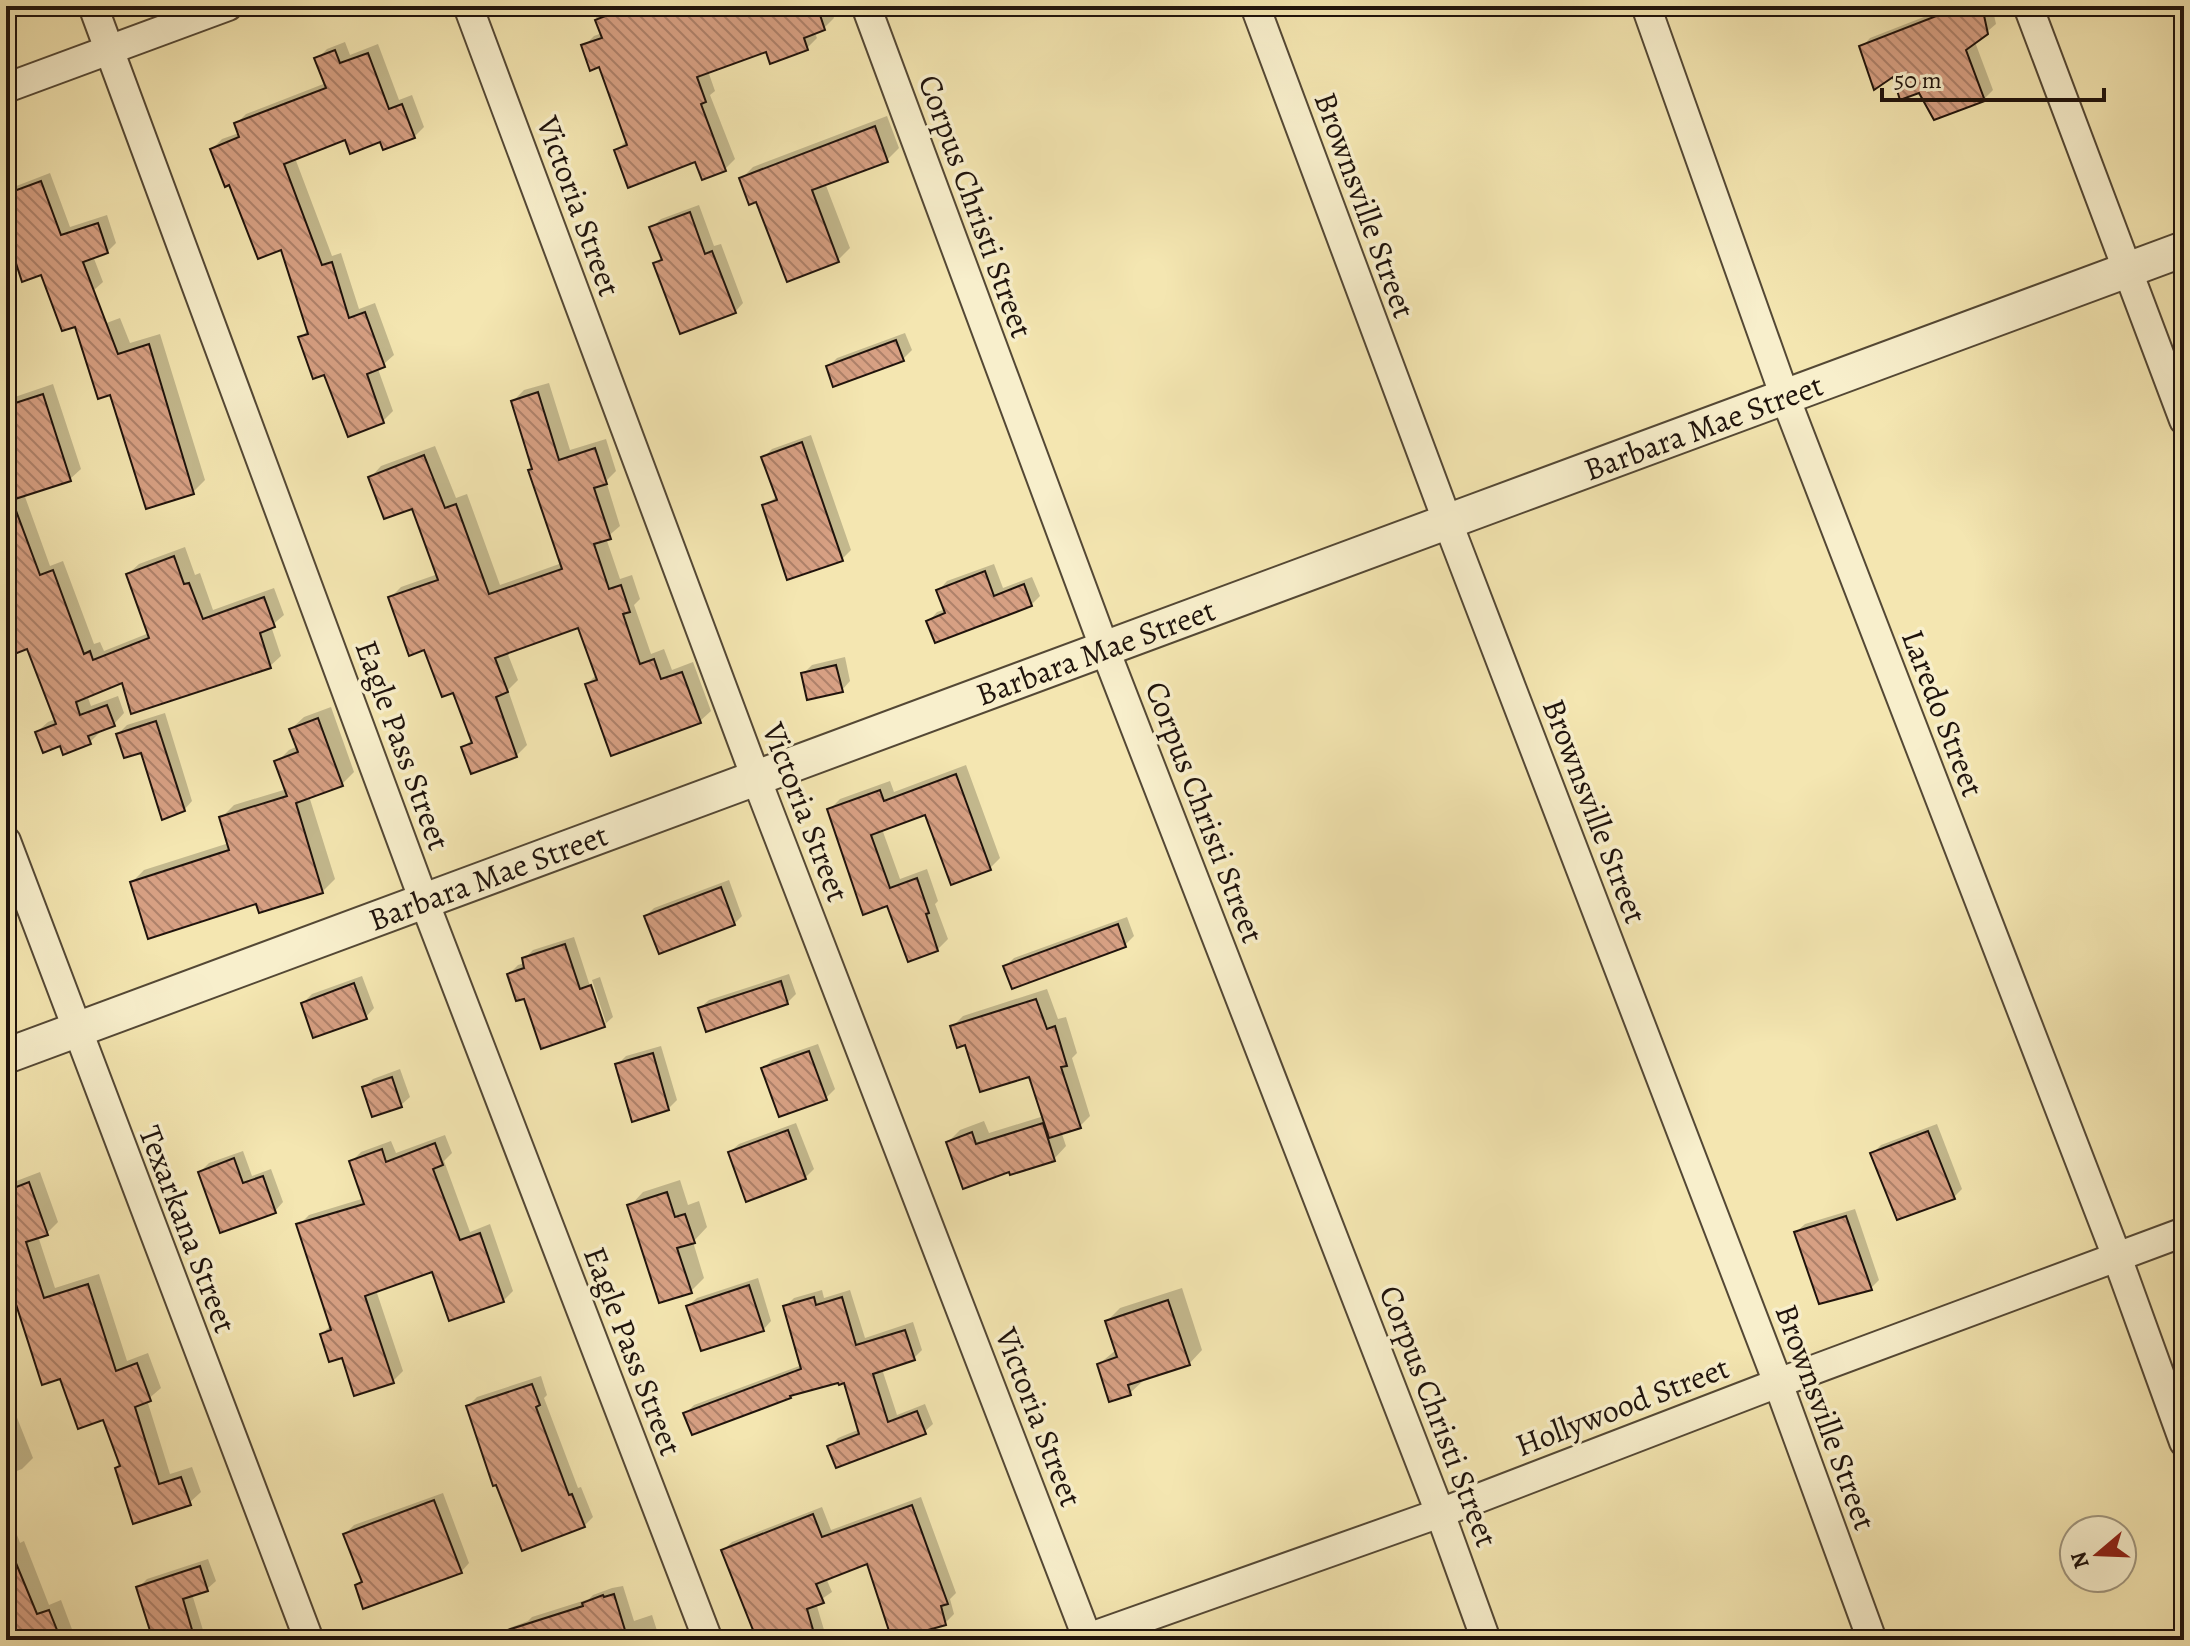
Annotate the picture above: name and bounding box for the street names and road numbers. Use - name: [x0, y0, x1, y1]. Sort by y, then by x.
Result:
- street label: Corpus Christi Street: [908, 68, 1044, 344]
- street label: Brownsville Street: [1304, 86, 1426, 324]
- street label: Victoria Street: [526, 109, 632, 302]
- street label: Barbara Mae Street: [1577, 363, 1829, 491]
- street label: Barbara Mae Street: [970, 588, 1221, 716]
- street label: Laredo Street: [1891, 623, 1995, 803]
- street label: Eagle Pass Street: [345, 634, 461, 856]
- street label: Corpus Christi Street: [1135, 675, 1275, 949]
- street label: Brownsville Street: [1532, 692, 1658, 930]
- street label: Victoria Street: [751, 715, 860, 908]
- street label: Barbara Mae Street: [362, 813, 614, 941]
- street label: Texarkana Street: [128, 1119, 248, 1339]
- street label: Eagle Pass Street: [573, 1240, 693, 1462]
- street label: Corpus Christi Street: [1369, 1279, 1509, 1553]
- street label: Brownsville Street: [1765, 1298, 1887, 1536]
- street label: Victoria Street: [984, 1320, 1093, 1513]
- street label: Hollywood Street: [1509, 1345, 1735, 1467]

